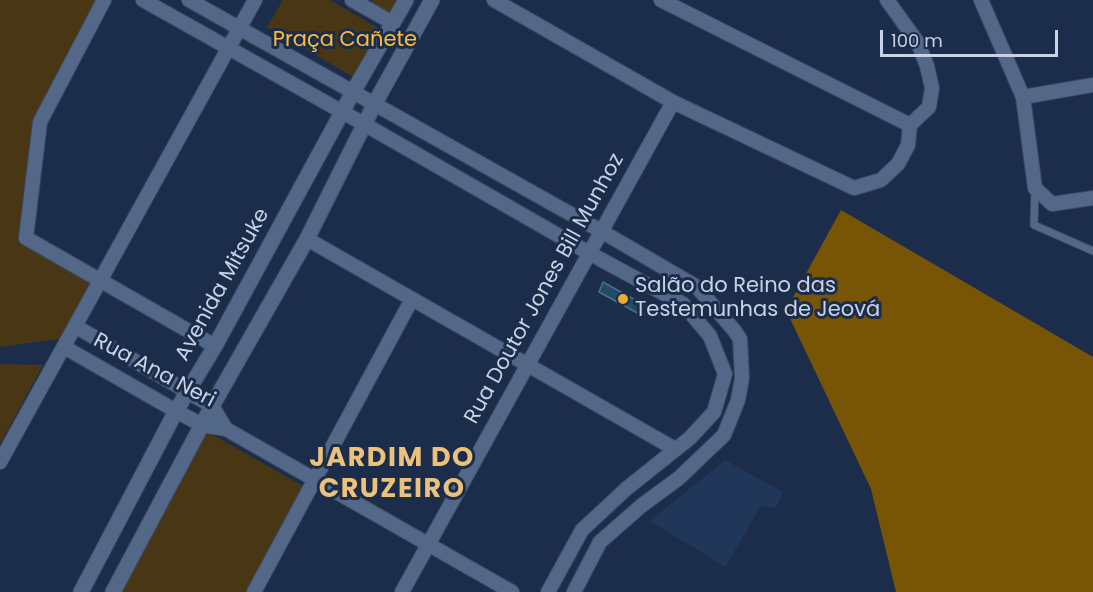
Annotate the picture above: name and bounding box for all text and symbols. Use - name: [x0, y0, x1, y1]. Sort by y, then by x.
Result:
- scale bar: [883, 18, 1062, 56]
- park label: Praça Cañete: [273, 28, 417, 54]
- text: 100 m: [891, 28, 943, 53]
- street label: Rua Doutor Jones Bill Munhoz: [460, 149, 630, 429]
- street label: Avenida Mitsuke: [171, 204, 275, 366]
- place label: Salão do Reino das Testemunhas de Jeová: [635, 274, 880, 324]
- marker: Salão do Reino das Testemunhas de Jeová: [616, 292, 630, 306]
- street label: Rua Ana Neri: [89, 328, 219, 414]
- district label: JARDIM DO CRUZEIRO: [309, 443, 475, 506]

